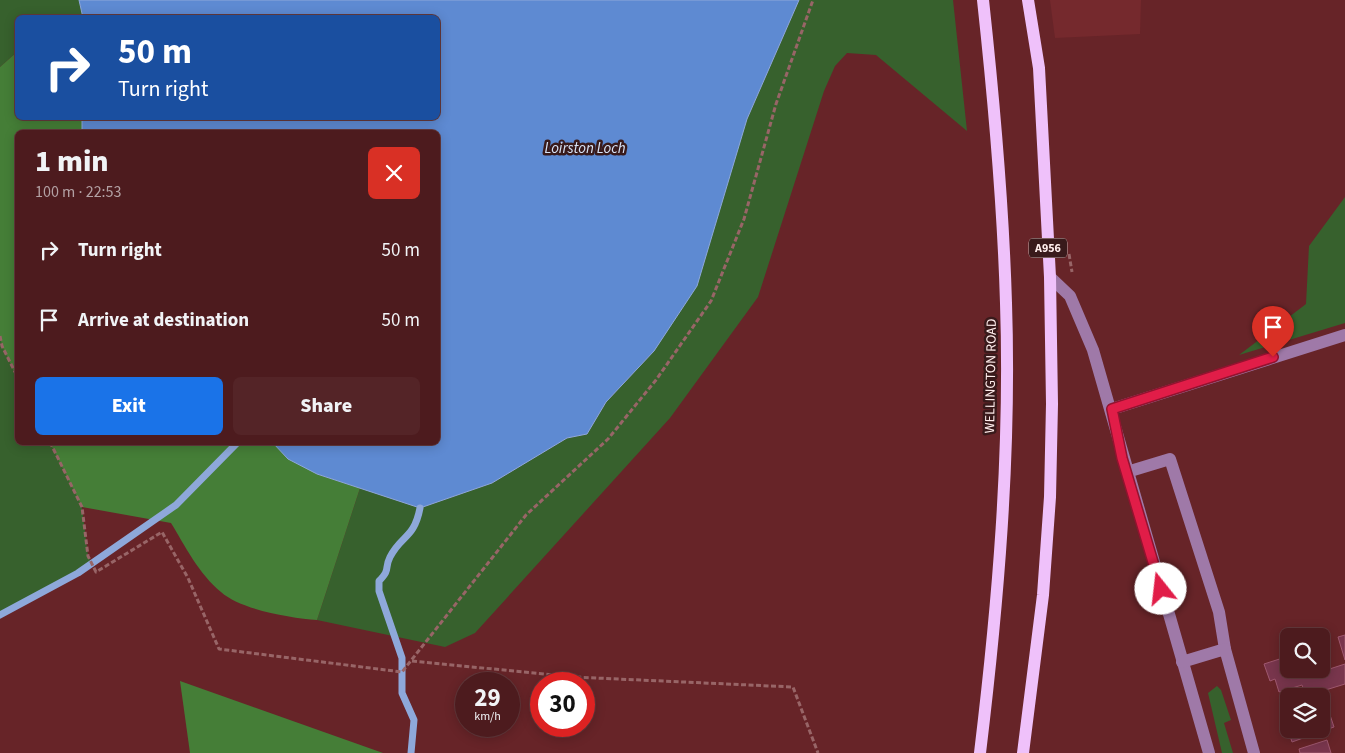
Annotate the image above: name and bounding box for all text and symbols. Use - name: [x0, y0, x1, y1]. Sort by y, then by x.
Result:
- text: 50 m: [118, 27, 192, 77]
- icon: right: [35, 35, 100, 100]
- text: Turn right: [118, 73, 208, 105]
- water label: Loirston Loch: [544, 138, 626, 159]
- text: 1 min: [35, 140, 109, 183]
- button: close: [368, 147, 420, 199]
- text: 100 m · 22:53: [35, 181, 122, 203]
- icon: right: [35, 236, 63, 264]
- text: Turn right: [78, 237, 162, 264]
- text: 50 m: [382, 237, 420, 264]
- road number: A956: [1029, 238, 1067, 258]
- icon: arrive: [35, 306, 63, 334]
- pin: [1252, 306, 1294, 357]
- text: Arrive at destination: [78, 307, 249, 334]
- text: 50 m: [382, 307, 420, 334]
- icon: arrive: [1259, 313, 1287, 341]
- street label: WELLINGTON ROAD: [980, 318, 1002, 434]
- button: Exit: [35, 377, 223, 435]
- button: Share: [233, 377, 420, 435]
- position arrow: [1134, 562, 1186, 614]
- map controls: [1280, 628, 1330, 738]
- button: search: [1280, 628, 1330, 678]
- speed limit sign: 30: [530, 672, 595, 737]
- text: 29: [474, 680, 501, 716]
- button: layers: [1280, 688, 1330, 738]
- text: km/h: [474, 708, 501, 725]

